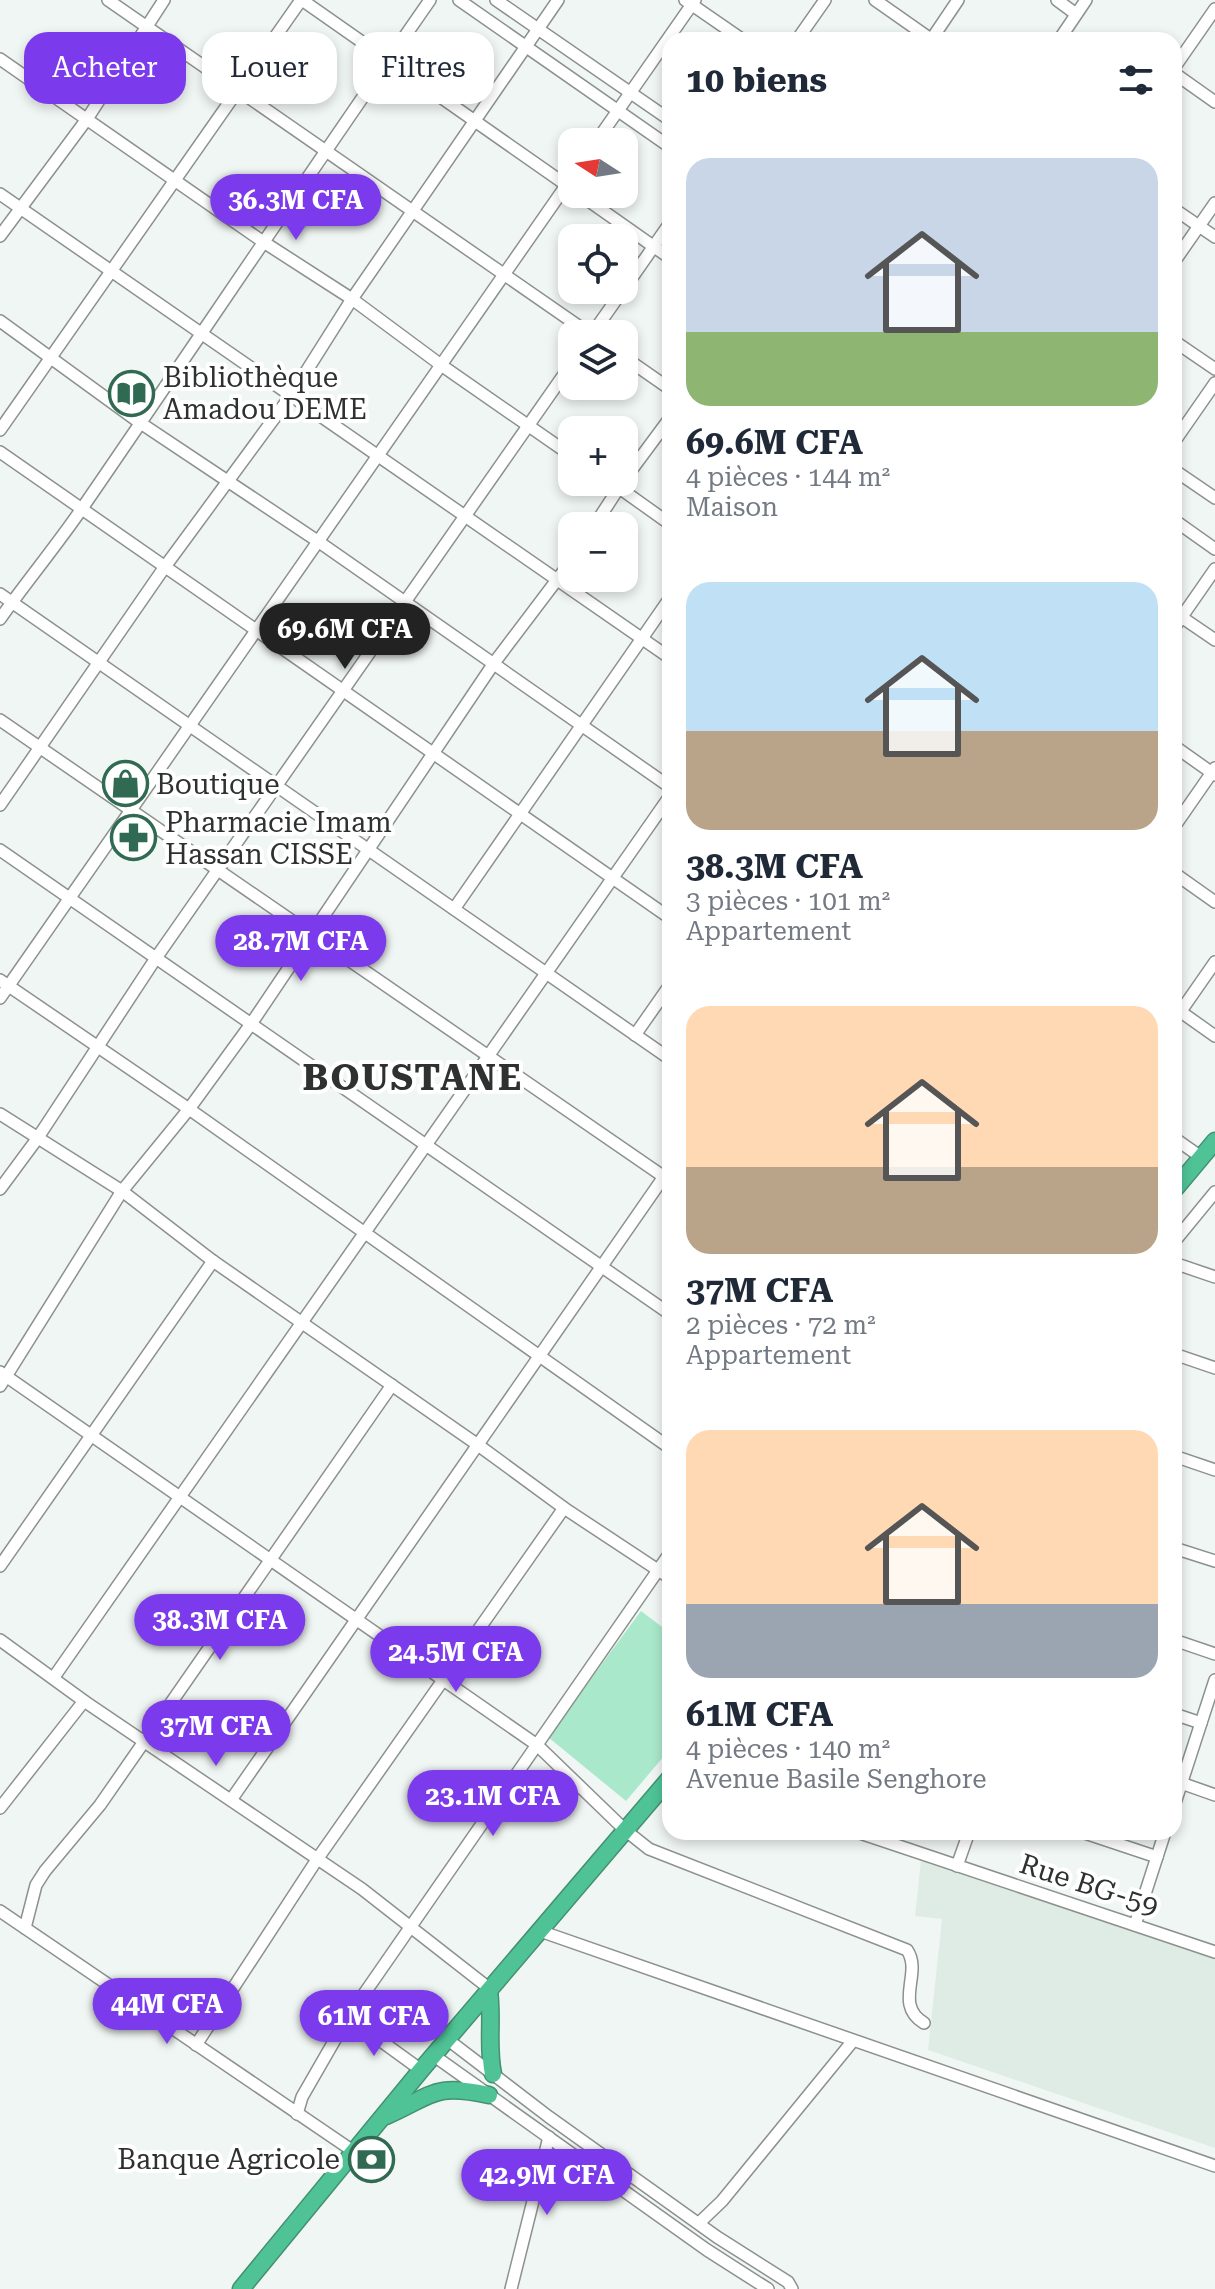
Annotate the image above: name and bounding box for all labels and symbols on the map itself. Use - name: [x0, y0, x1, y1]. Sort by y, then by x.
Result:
- north arrow: [558, 128, 638, 208]
- pin: 36.3M CFA: [204, 174, 388, 242]
- place label: Bibliothèque Amadou DEME: [163, 361, 367, 426]
- library icon: Bibliothèque Amadou DEME: [108, 369, 156, 417]
- pin: 69.6M CFA: [253, 603, 437, 671]
- shop icon: Boutique: [101, 760, 149, 808]
- place label: Boutique: [156, 768, 280, 801]
- place label: Pharmacie Imam Hassan CISSE: [165, 806, 392, 871]
- pharmacy icon: Pharmacie Imam Hassan CISSE: [110, 814, 158, 862]
- pin: 28.7M CFA: [209, 915, 393, 983]
- district label: BOUSTANE: [303, 1057, 523, 1099]
- pin: 38.3M CFA: [128, 1594, 312, 1662]
- pin: 24.5M CFA: [364, 1626, 548, 1694]
- pin: 37M CFA: [142, 1700, 290, 1768]
- pin: 23.1M CFA: [401, 1770, 585, 1838]
- street label: Rue BG-59: [1016, 1847, 1162, 1923]
- pin: 44M CFA: [93, 1978, 241, 2046]
- pin: 61M CFA: [300, 1990, 448, 2058]
- bank icon: Banque Agricole: [347, 2135, 395, 2183]
- place label: Banque Agricole: [117, 2143, 340, 2176]
- pin: 42.9M CFA: [455, 2149, 639, 2217]

